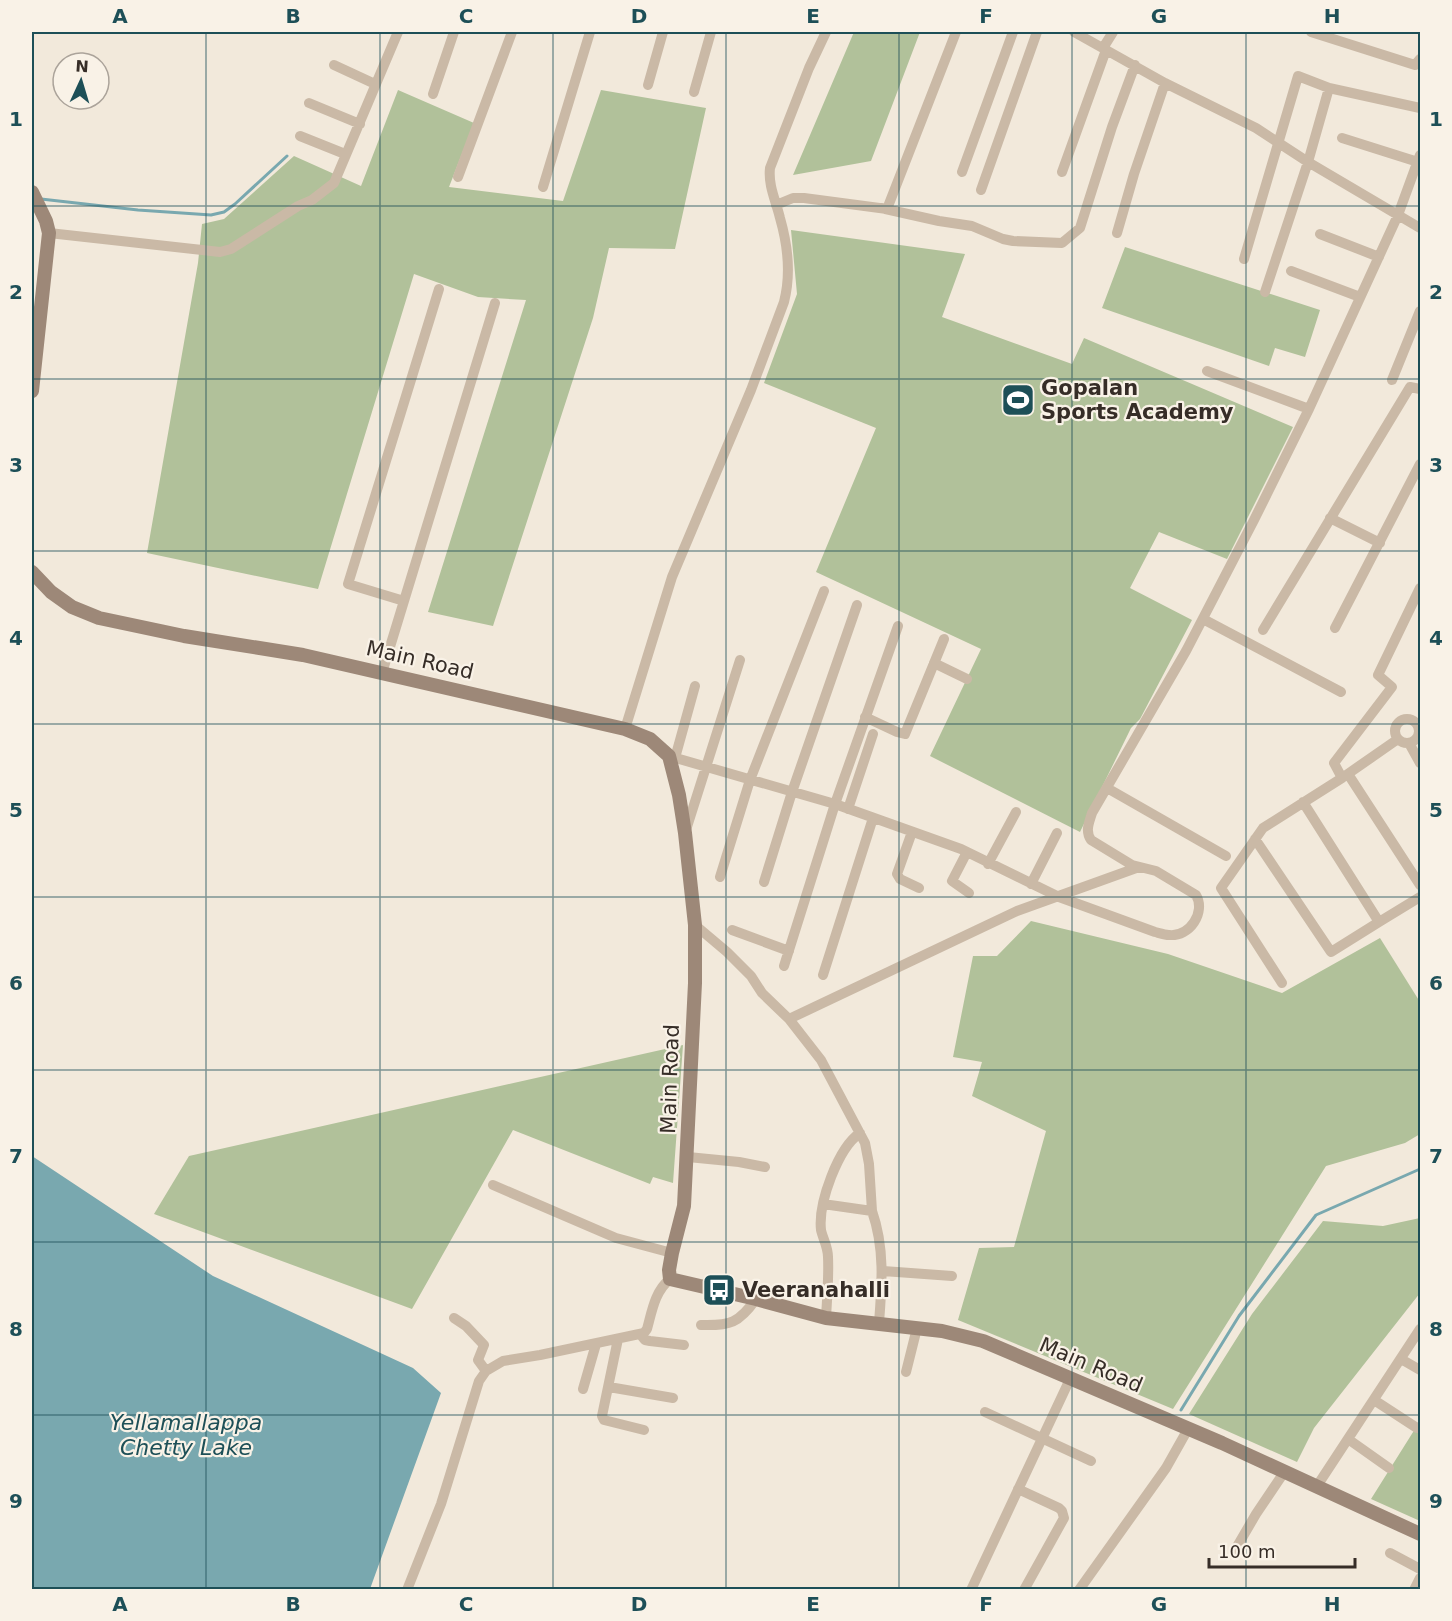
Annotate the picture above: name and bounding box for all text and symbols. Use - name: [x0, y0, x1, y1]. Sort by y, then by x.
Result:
- text: A: [112, 4, 128, 28]
- text: B: [285, 4, 301, 28]
- text: C: [459, 4, 473, 28]
- text: D: [631, 4, 647, 28]
- text: E: [806, 4, 820, 28]
- text: F: [979, 4, 993, 28]
- text: G: [1151, 4, 1167, 28]
- text: H: [1324, 4, 1340, 28]
- north arrow: [51, 51, 111, 111]
- text: N: [75, 57, 89, 76]
- text: 1: [9, 107, 23, 131]
- text: 1: [1429, 107, 1443, 131]
- text: 2: [9, 280, 23, 304]
- text: 2: [1429, 280, 1443, 304]
- place label: Gopalan Sports Academy: [1041, 376, 1234, 424]
- sports icon: Gopalan Sports Academy: [1000, 382, 1036, 418]
- text: 3: [9, 453, 23, 477]
- text: 3: [1429, 453, 1443, 477]
- text: 4: [9, 626, 23, 650]
- text: 4: [1429, 626, 1443, 650]
- street label: Main Road: [364, 636, 476, 684]
- text: 5: [9, 798, 23, 822]
- text: 5: [1429, 798, 1443, 822]
- text: 6: [9, 971, 23, 995]
- text: 6: [1429, 971, 1443, 995]
- street label: Main Road: [656, 1024, 684, 1134]
- text: 7: [9, 1144, 23, 1168]
- text: 7: [1429, 1144, 1443, 1168]
- bus stop icon: Veeranahalli: [701, 1272, 737, 1308]
- place label: Veeranahalli: [742, 1278, 890, 1302]
- text: 8: [9, 1317, 23, 1341]
- text: 8: [1429, 1317, 1443, 1341]
- street label: Main Road: [1036, 1333, 1146, 1397]
- water label: Yellamallappa Chetty Lake: [110, 1410, 262, 1460]
- text: 9: [9, 1489, 23, 1513]
- text: 9: [1429, 1489, 1443, 1513]
- scale bar: [1209, 1531, 1354, 1569]
- text: 100 m: [1218, 1541, 1276, 1562]
- text: A: [112, 1592, 128, 1616]
- text: B: [285, 1592, 301, 1616]
- text: C: [459, 1592, 473, 1616]
- text: D: [631, 1592, 647, 1616]
- text: E: [806, 1592, 820, 1616]
- text: F: [979, 1592, 993, 1616]
- text: G: [1151, 1592, 1167, 1616]
- text: H: [1324, 1592, 1340, 1616]

